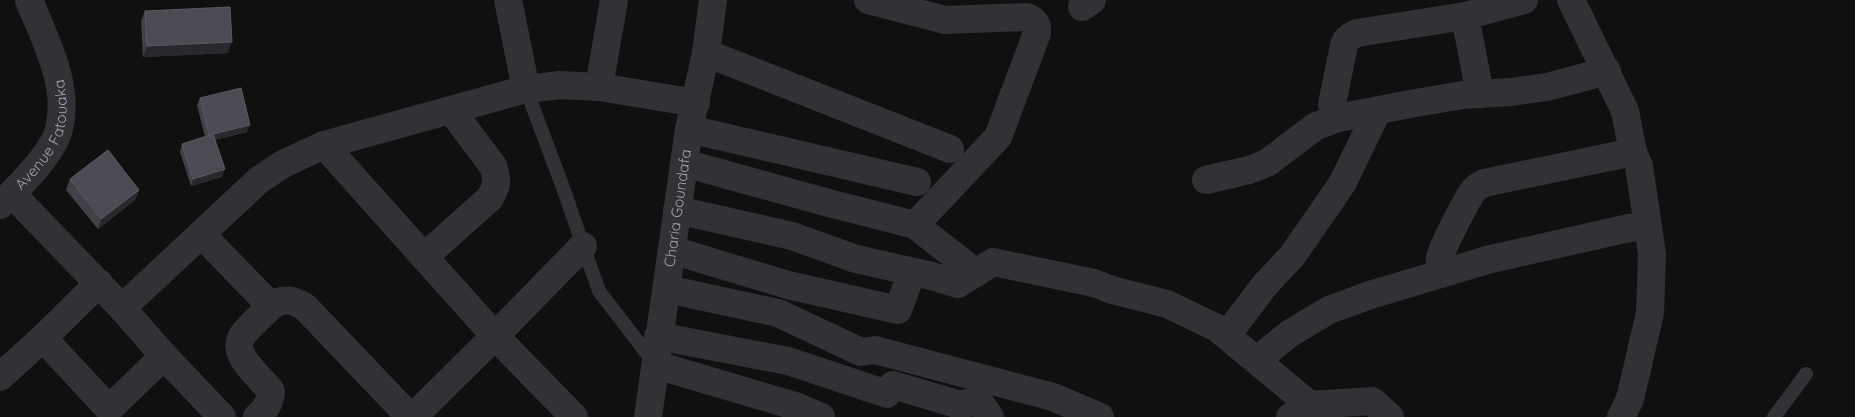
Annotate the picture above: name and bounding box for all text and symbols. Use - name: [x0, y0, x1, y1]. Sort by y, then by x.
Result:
- street label: Avenue Fatouaka: [11, 78, 71, 194]
- street label: Charia Goundafa: [659, 148, 695, 268]

